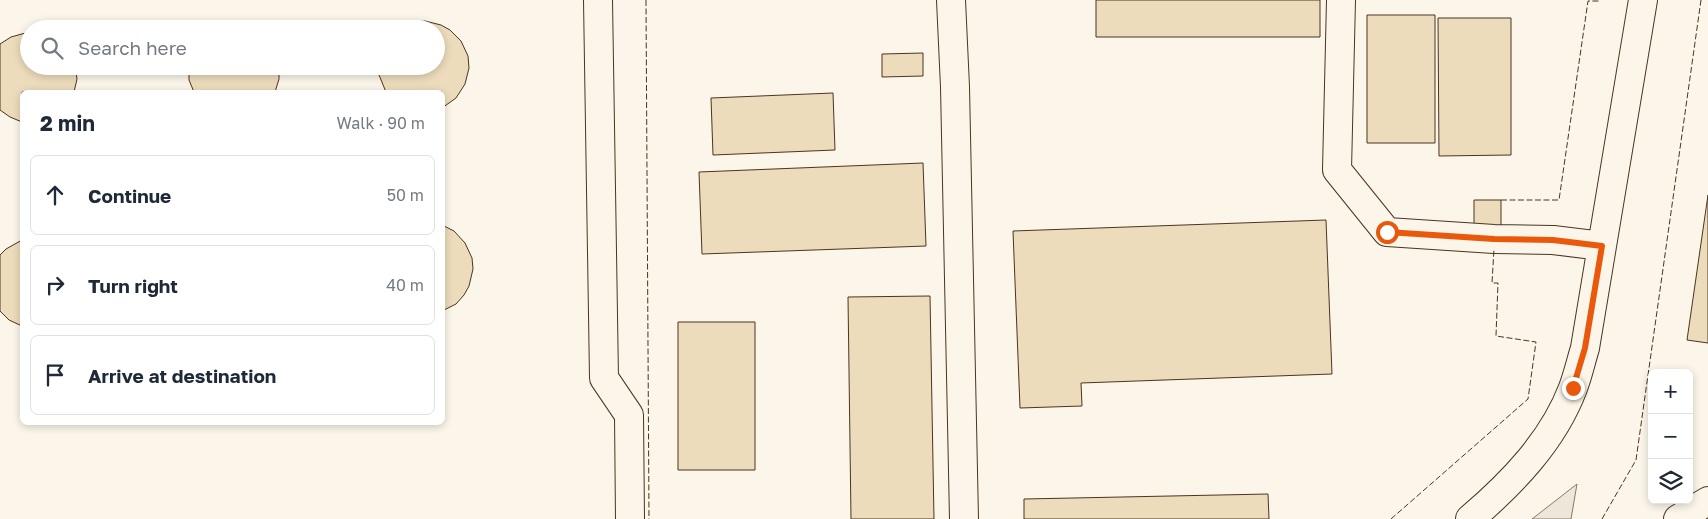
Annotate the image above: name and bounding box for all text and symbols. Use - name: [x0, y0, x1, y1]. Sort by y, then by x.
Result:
- search box: [20, 20, 445, 75]
- icon: search: [38, 34, 66, 62]
- text: Search here: [78, 36, 187, 59]
- text: 2 min: [40, 110, 95, 136]
- text: Walk · 90 m: [337, 113, 425, 133]
- icon: ahead: [41, 181, 69, 209]
- text: Continue: [88, 184, 171, 207]
- text: 50 m: [387, 185, 424, 205]
- route start: [1376, 221, 1399, 244]
- icon: right: [41, 271, 69, 299]
- text: Turn right: [88, 274, 178, 297]
- text: 40 m: [386, 275, 424, 295]
- icon: arrive: [41, 361, 69, 389]
- text: Arrive at destination: [88, 364, 276, 387]
- map controls: [1648, 369, 1693, 504]
- button: +: [1648, 369, 1693, 414]
- route end: [1562, 377, 1585, 400]
- button: −: [1648, 414, 1693, 459]
- button: layers: [1648, 459, 1693, 504]

